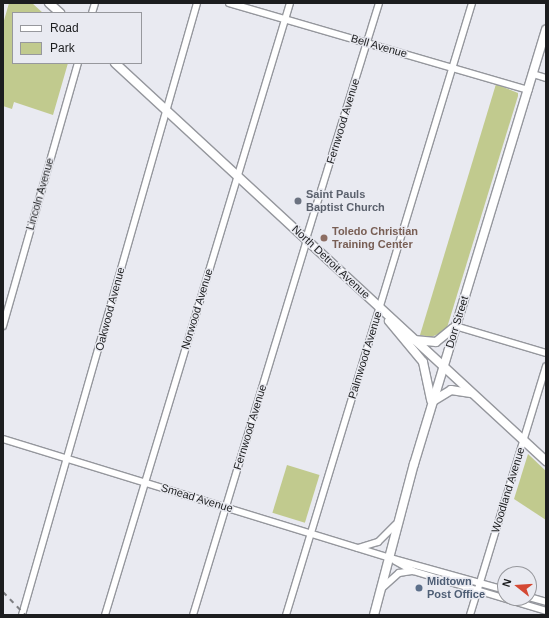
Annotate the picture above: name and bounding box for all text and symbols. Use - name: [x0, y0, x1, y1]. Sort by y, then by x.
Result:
- legend: [12, 12, 142, 64]
- text: Road: [50, 21, 79, 35]
- street label: Bell Avenue: [349, 32, 409, 60]
- text: Park: [50, 41, 75, 55]
- street label: Fernwood Avenue: [324, 76, 362, 166]
- street label: Lincoln Avenue: [23, 156, 57, 232]
- place label: Saint Pauls Baptist Church: [306, 188, 385, 214]
- marker: Saint Pauls Baptist Church: [293, 196, 303, 206]
- street label: North Detroit Avenue: [289, 222, 373, 302]
- place label: Toledo Christian Training Center: [332, 225, 418, 251]
- marker: Toledo Christian Training Center: [319, 233, 329, 243]
- street label: Oakwood Avenue: [92, 265, 128, 353]
- street label: Norwood Avenue: [178, 267, 216, 351]
- street label: Dorr Street: [443, 294, 471, 350]
- street label: Palmwood Avenue: [345, 309, 385, 401]
- street label: Fernwood Avenue: [231, 382, 269, 472]
- street label: Woodland Avenue: [489, 445, 527, 535]
- street label: Smead Avenue: [159, 481, 235, 515]
- north arrow: [497, 566, 537, 606]
- place label: Midtown Post Office: [427, 575, 485, 601]
- text: N: [500, 577, 513, 588]
- marker: Midtown Post Office: [414, 583, 424, 593]

